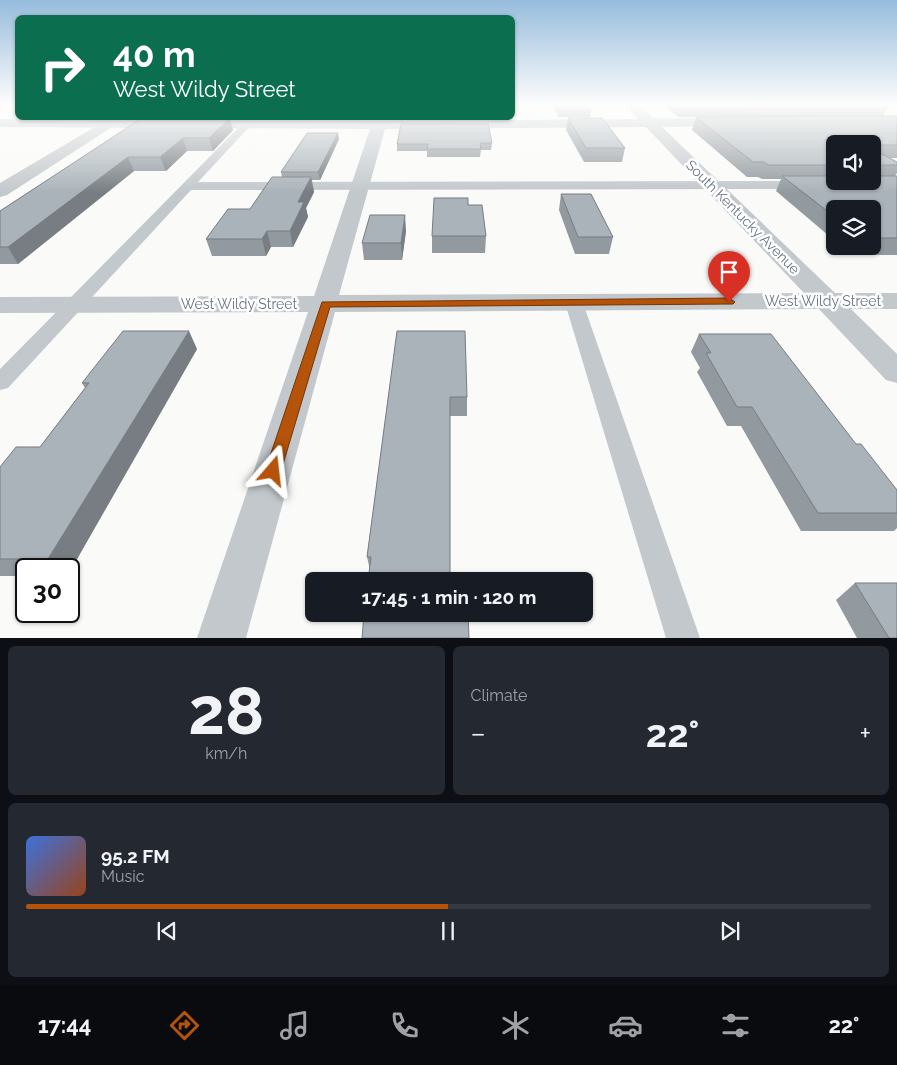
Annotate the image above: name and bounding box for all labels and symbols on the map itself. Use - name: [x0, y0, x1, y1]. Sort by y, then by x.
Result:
- street label: South Kentucky Avenue: [683, 157, 803, 277]
- pin: [708, 251, 750, 302]
- street label: West Wildy Street: [765, 293, 881, 309]
- street label: West Wildy Street: [181, 296, 297, 312]
- position arrow: [246, 444, 298, 496]
- speed limit sign: 30: [15, 558, 80, 623]

